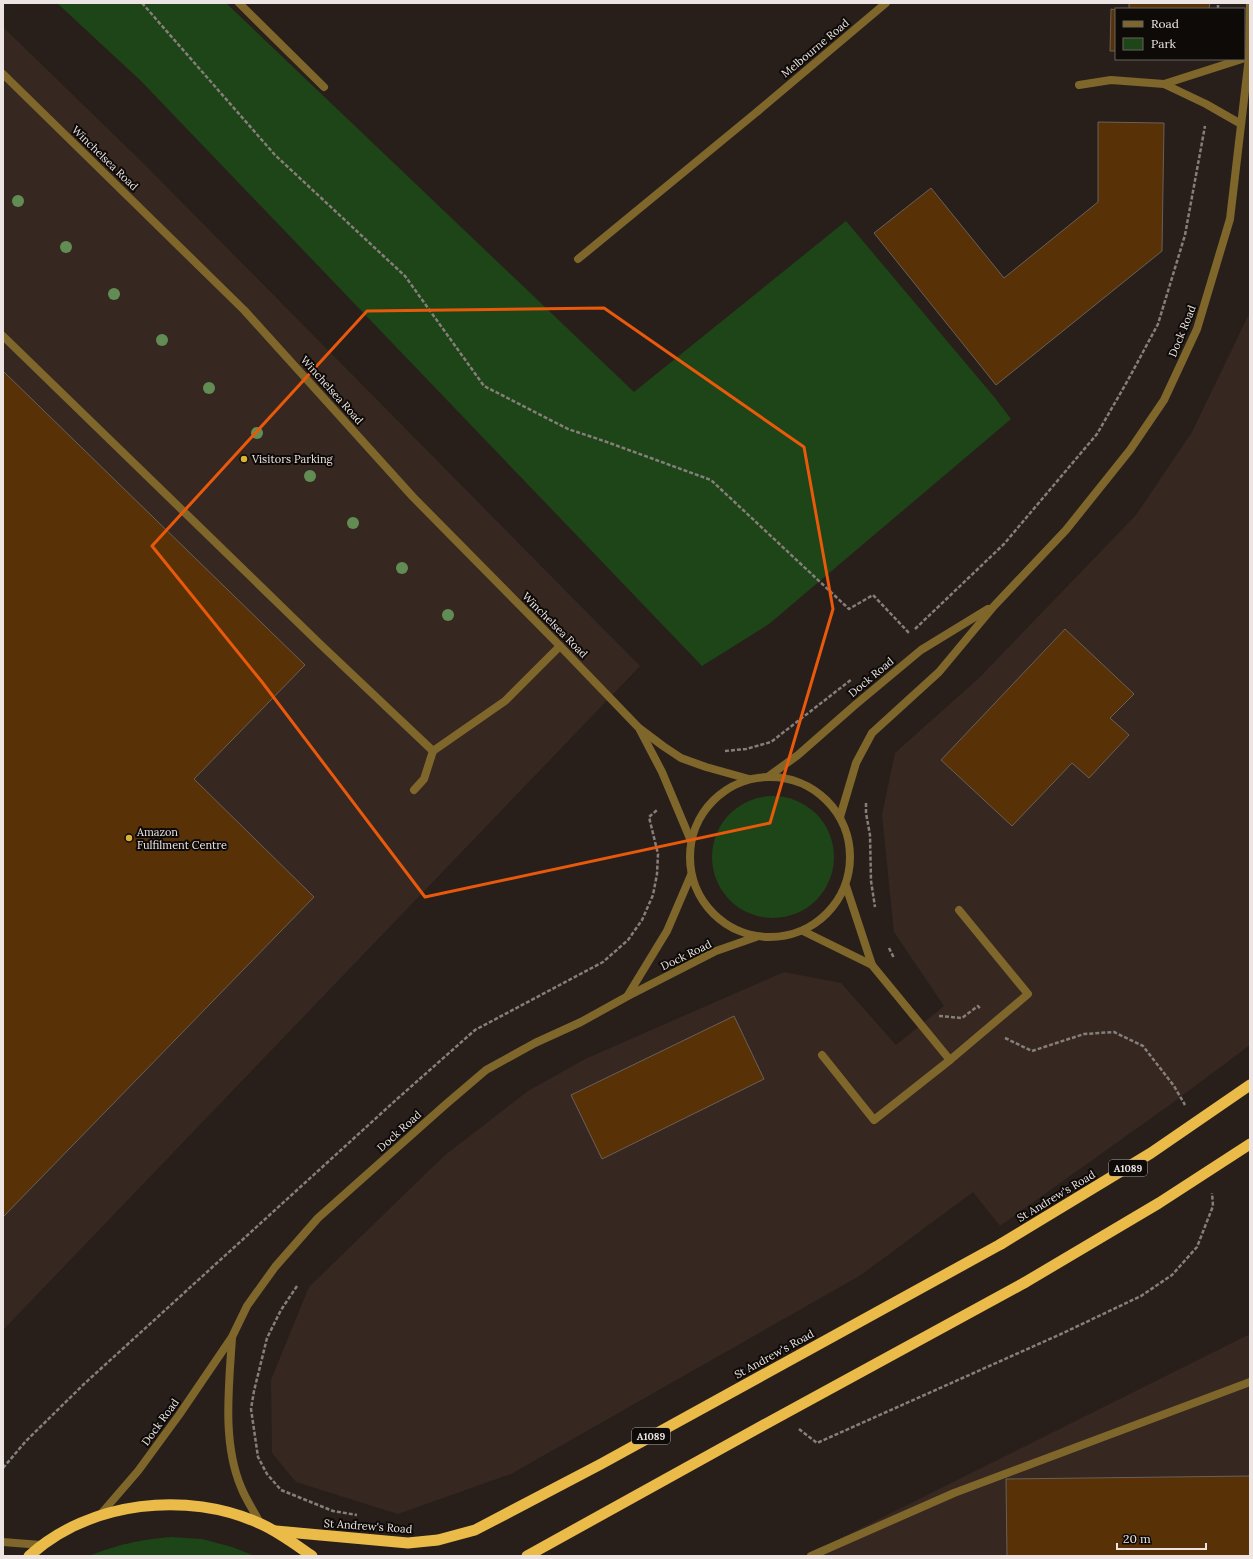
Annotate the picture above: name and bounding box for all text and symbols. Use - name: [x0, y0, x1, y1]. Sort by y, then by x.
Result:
- legend: [1115, 8, 1245, 60]
- street label: Melbourne Road: [778, 15, 852, 80]
- text: Road: [1151, 16, 1179, 31]
- text: Park: [1151, 36, 1177, 51]
- street label: Winchelsea Road: [69, 123, 141, 194]
- street label: Dock Road: [1165, 303, 1199, 359]
- street label: Winchelsea Road: [298, 353, 367, 427]
- place label: Visitors Parking: [251, 452, 334, 466]
- marker: Visitors Parking: [239, 454, 249, 464]
- street label: Winchelsea Road: [519, 589, 591, 661]
- street label: Dock Road: [846, 654, 897, 700]
- place label: Amazon Fulfilment Centre: [136, 825, 227, 852]
- marker: Amazon Fulfilment Centre: [124, 833, 134, 843]
- street label: Dock Road: [658, 937, 714, 973]
- street label: Dock Road: [374, 1107, 424, 1155]
- road number: A1089: [1109, 1160, 1147, 1176]
- street label: St Andrew's Road: [1014, 1167, 1098, 1225]
- street label: St Andrew's Road: [732, 1326, 817, 1382]
- street label: Dock Road: [138, 1395, 182, 1448]
- road number: A1089: [632, 1428, 670, 1444]
- street label: St Andrew's Road: [323, 1516, 413, 1536]
- scale bar: [1117, 1525, 1206, 1551]
- text: 20 m: [1123, 1531, 1151, 1546]

